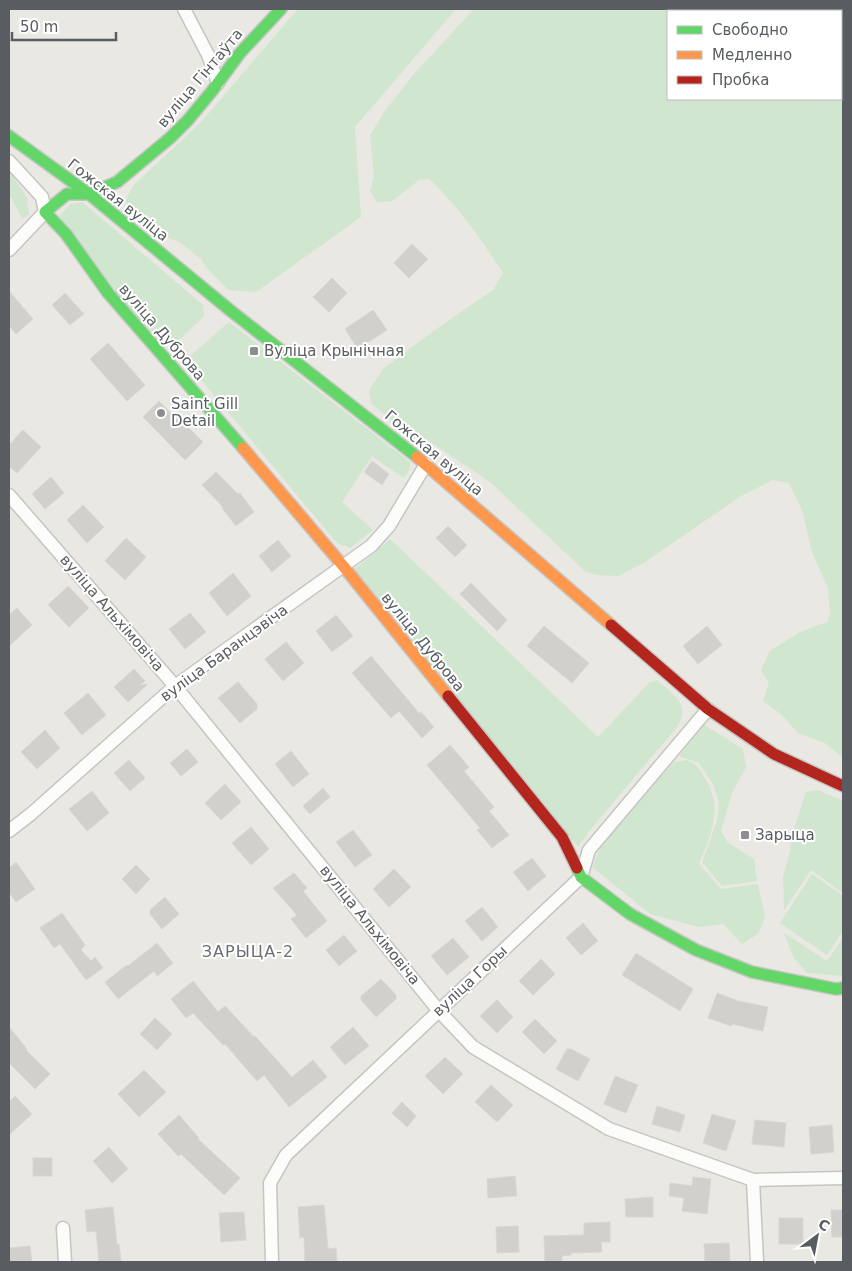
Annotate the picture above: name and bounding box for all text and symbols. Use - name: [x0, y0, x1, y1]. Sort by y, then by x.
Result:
- scale bar: [12, 10, 116, 42]
- legend: [667, 10, 842, 100]
- text: 50 m: [20, 18, 58, 36]
- text: Свободно: [712, 21, 788, 39]
- street label: вуліца Гінтаўта: [153, 25, 247, 131]
- text: Медленно: [712, 46, 792, 64]
- text: Пробка: [712, 71, 769, 89]
- street label: Гожская вуліца: [64, 155, 172, 245]
- street label: вуліца Дуброва: [115, 280, 209, 384]
- place label: Вуліца Крынічная: [264, 342, 404, 360]
- marker: Вуліца Крынічная: [248, 345, 260, 357]
- place label: Saint Gill Detail: [171, 395, 238, 430]
- marker: Saint Gill Detail: [155, 407, 167, 419]
- street label: Гожская вуліца: [381, 407, 487, 499]
- street label: вуліца Альхімовіча: [56, 551, 168, 675]
- street label: вуліца Дуброва: [378, 589, 468, 695]
- street label: вуліца Баранцэвіча: [157, 601, 291, 705]
- place label: Зарыца: [755, 826, 815, 844]
- marker: Зарыца: [739, 829, 751, 841]
- street label: вуліца Альхімовіча: [316, 861, 424, 989]
- district label: ЗАРЫЦА-2: [202, 942, 294, 961]
- street label: вуліца Горы: [429, 942, 511, 1020]
- north arrow: [792, 1211, 842, 1261]
- text: С: [815, 1215, 832, 1234]

